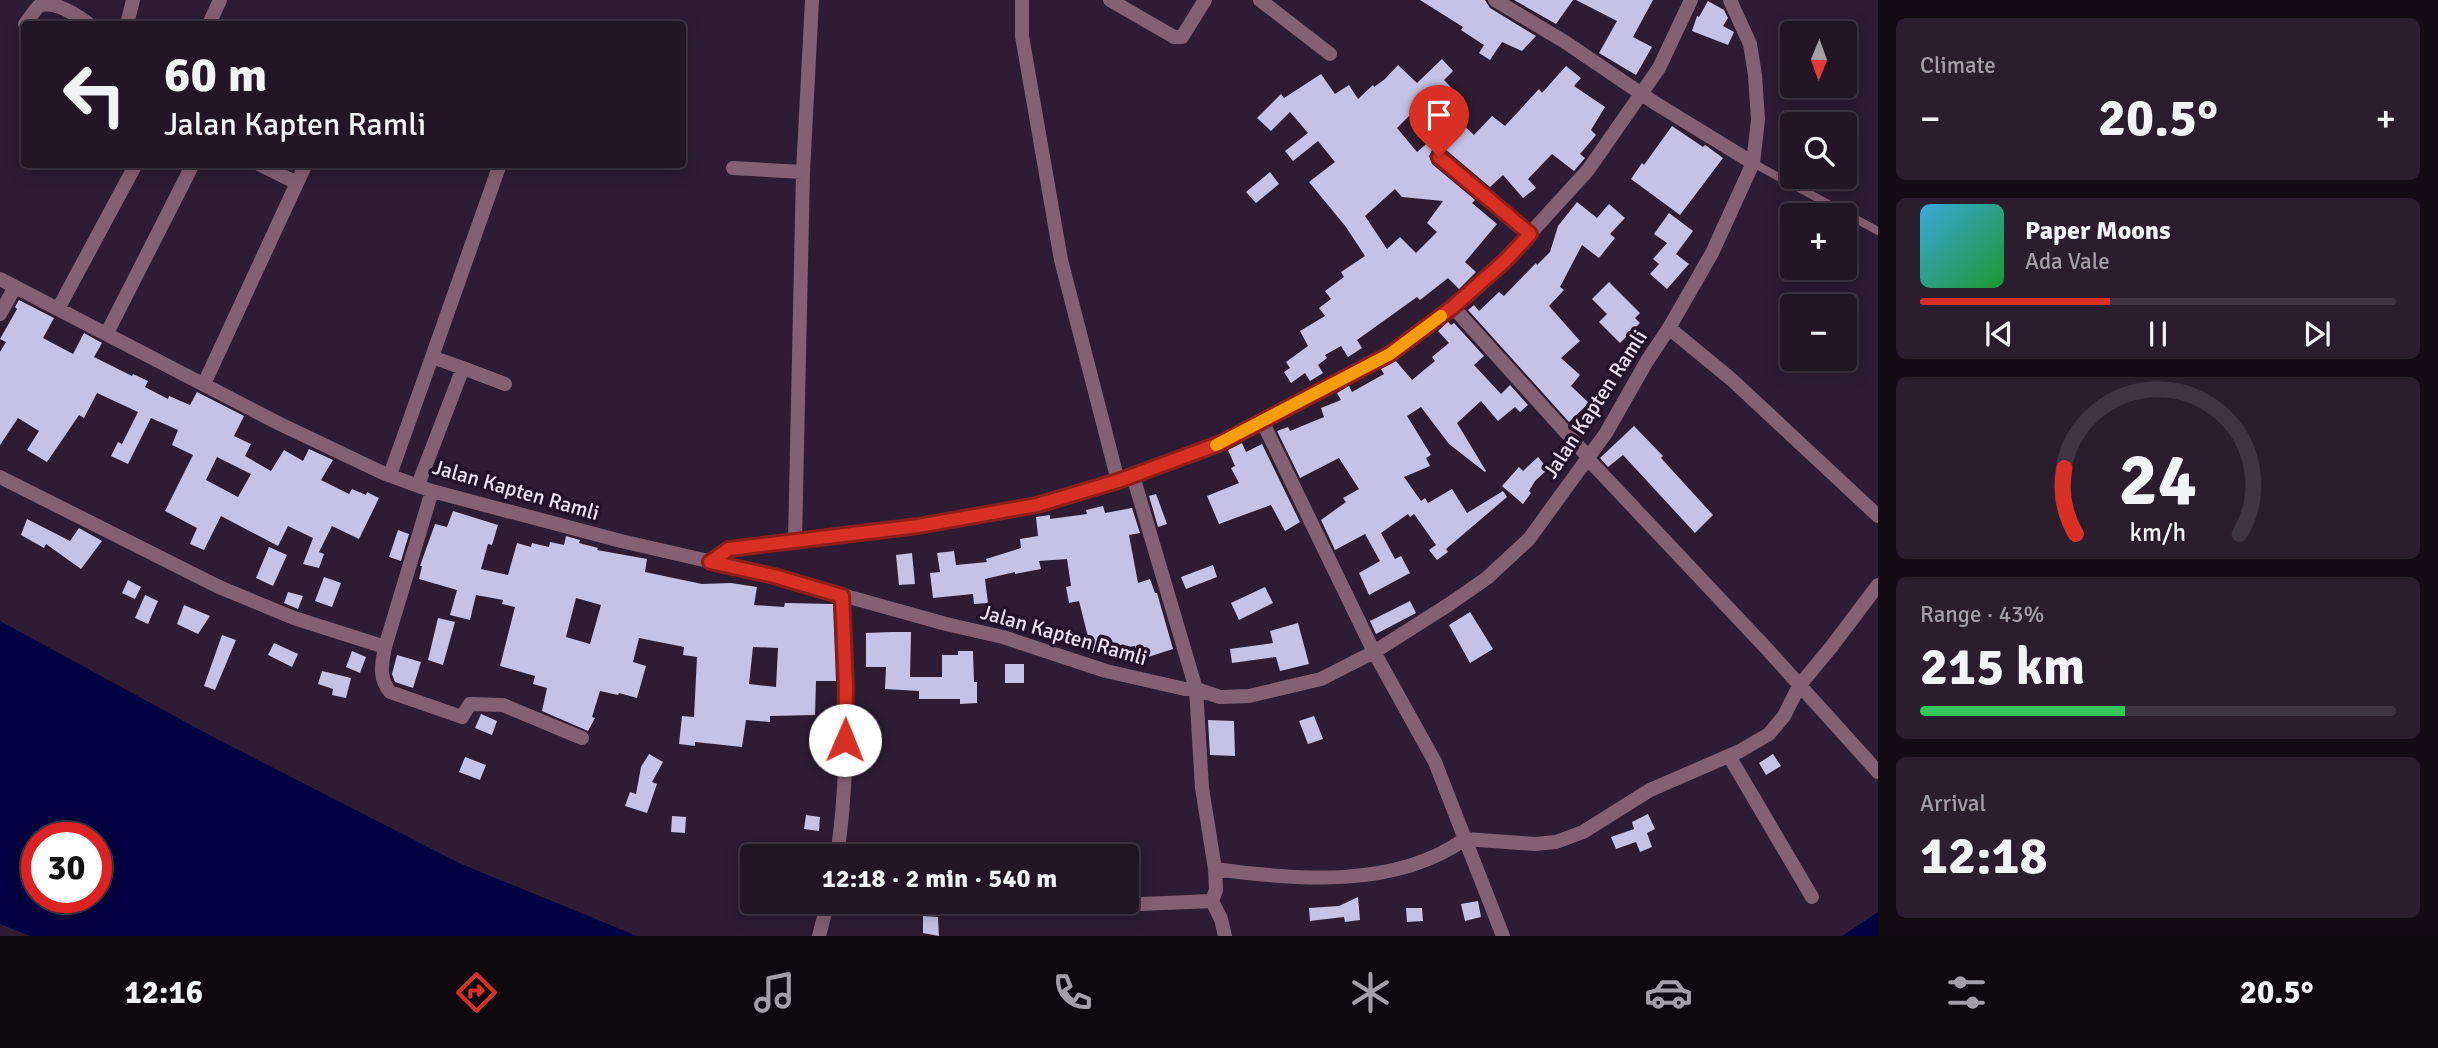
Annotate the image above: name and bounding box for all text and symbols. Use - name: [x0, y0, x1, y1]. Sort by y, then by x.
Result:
- north arrow: [1780, 21, 1857, 98]
- map controls: [1780, 21, 1857, 371]
- text: 60 m: [164, 45, 267, 105]
- icon: left: [49, 49, 140, 140]
- text: Climate: [1920, 51, 1996, 80]
- pin: [1409, 85, 1469, 157]
- text: 20.5°: [2098, 86, 2218, 150]
- text: −: [1920, 95, 1941, 142]
- text: +: [2375, 95, 2396, 142]
- icon: arrive: [1420, 96, 1458, 134]
- text: Jalan Kapten Ramli: [164, 105, 426, 144]
- button: search: [1780, 112, 1857, 189]
- button: +: [1780, 203, 1857, 280]
- text: Paper Moons: [2025, 215, 2171, 247]
- text: Ada Vale: [2025, 247, 2110, 276]
- button: −: [1780, 294, 1857, 371]
- icon: previous: [1980, 315, 2018, 353]
- icon: pause: [2139, 315, 2177, 353]
- icon: next: [2298, 315, 2336, 353]
- street label: Jalan Kapten Ramli: [1537, 325, 1653, 483]
- text: 24: [2119, 436, 2197, 525]
- street label: Jalan Kapten Ramli: [430, 454, 602, 526]
- text: km/h: [2130, 517, 2186, 548]
- street label: Jalan Kapten Ramli: [978, 599, 1150, 671]
- text: Range · 43%: [1920, 600, 2044, 629]
- text: 215 km: [1920, 635, 2085, 699]
- position arrow: [808, 703, 882, 777]
- text: Arrival: [1920, 789, 1986, 818]
- speed limit sign: 30: [21, 822, 112, 913]
- text: 12:18: [1920, 824, 2048, 888]
- text: 12:18 · 2 min · 540 m: [822, 863, 1057, 895]
- icon: directions: [452, 968, 501, 1017]
- icon: music: [750, 968, 799, 1017]
- icon: phone: [1048, 968, 1097, 1017]
- icon: climate: [1346, 968, 1395, 1017]
- icon: car: [1644, 968, 1693, 1017]
- icon: filters: [1942, 968, 1991, 1017]
- text: 12:16: [124, 973, 203, 1012]
- text: 20.5°: [2240, 973, 2314, 1012]

